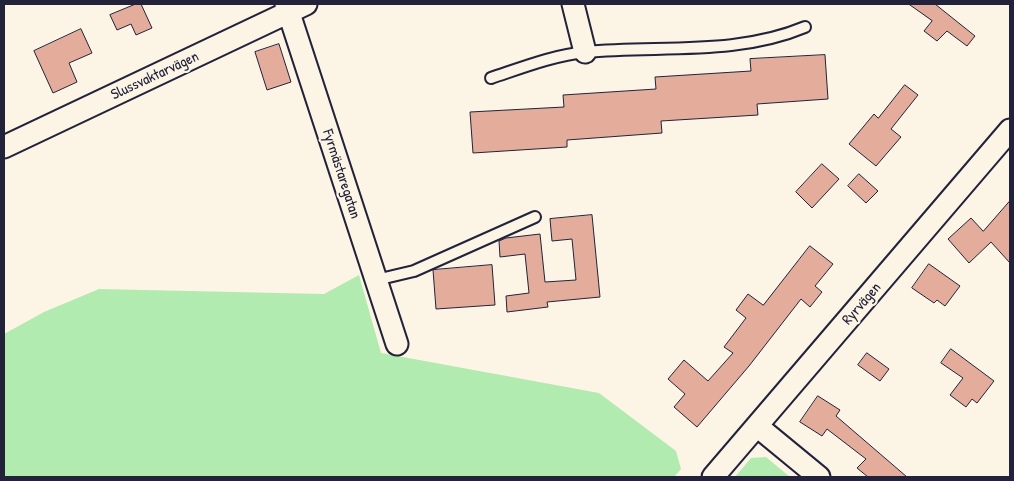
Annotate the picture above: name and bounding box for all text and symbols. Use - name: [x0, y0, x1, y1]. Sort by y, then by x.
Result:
- street label: Slussvaktarvägen: [108, 48, 202, 104]
- street label: Fyrmästaregatan: [318, 127, 364, 221]
- street label: Ryrvägen: [839, 279, 885, 329]

